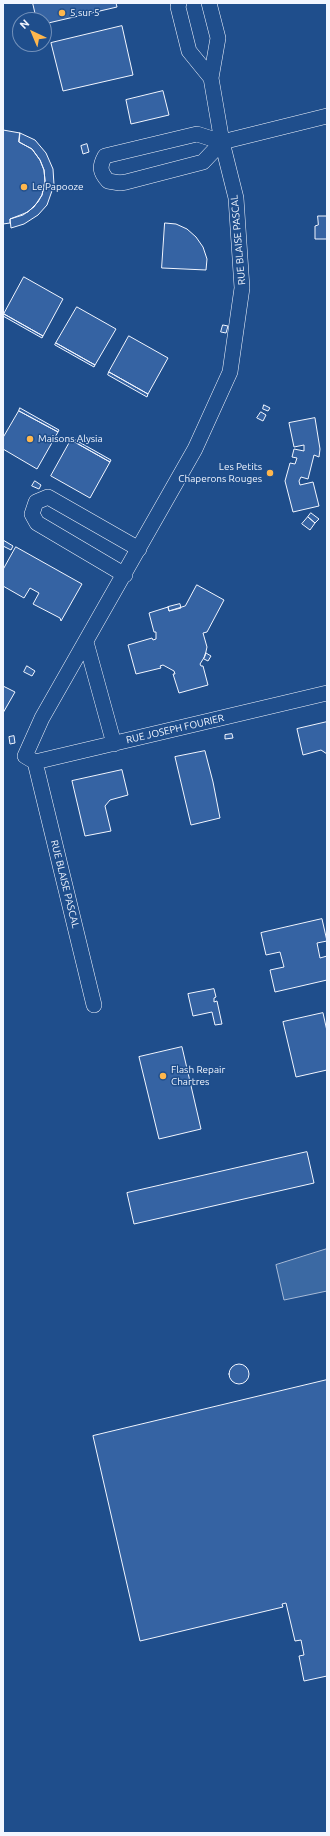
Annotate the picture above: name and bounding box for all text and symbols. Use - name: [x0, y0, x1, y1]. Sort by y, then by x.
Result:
- place label: 5 sur 5: [70, 7, 100, 19]
- marker: 5 sur 5: [57, 8, 67, 18]
- north arrow: [12, 12, 52, 52]
- text: N: [17, 17, 31, 31]
- place label: Le Papooze: [32, 181, 83, 193]
- marker: Le Papooze: [19, 182, 29, 192]
- street label: RUE BLAISE PASCAL: [228, 195, 248, 285]
- place label: Maisons Alysia: [38, 433, 103, 445]
- marker: Maisons Alysia: [25, 434, 35, 444]
- place label: Les Petits Chaperons Rouges: [178, 461, 262, 484]
- marker: Les Petits Chaperons Rouges: [265, 468, 275, 478]
- street label: RUE JOSEPH FOURIER: [125, 712, 225, 746]
- street label: RUE BLAISE PASCAL: [48, 839, 82, 929]
- place label: Flash Repair Chartres: [171, 1064, 225, 1088]
- marker: Flash Repair Chartres: [158, 1071, 168, 1081]

